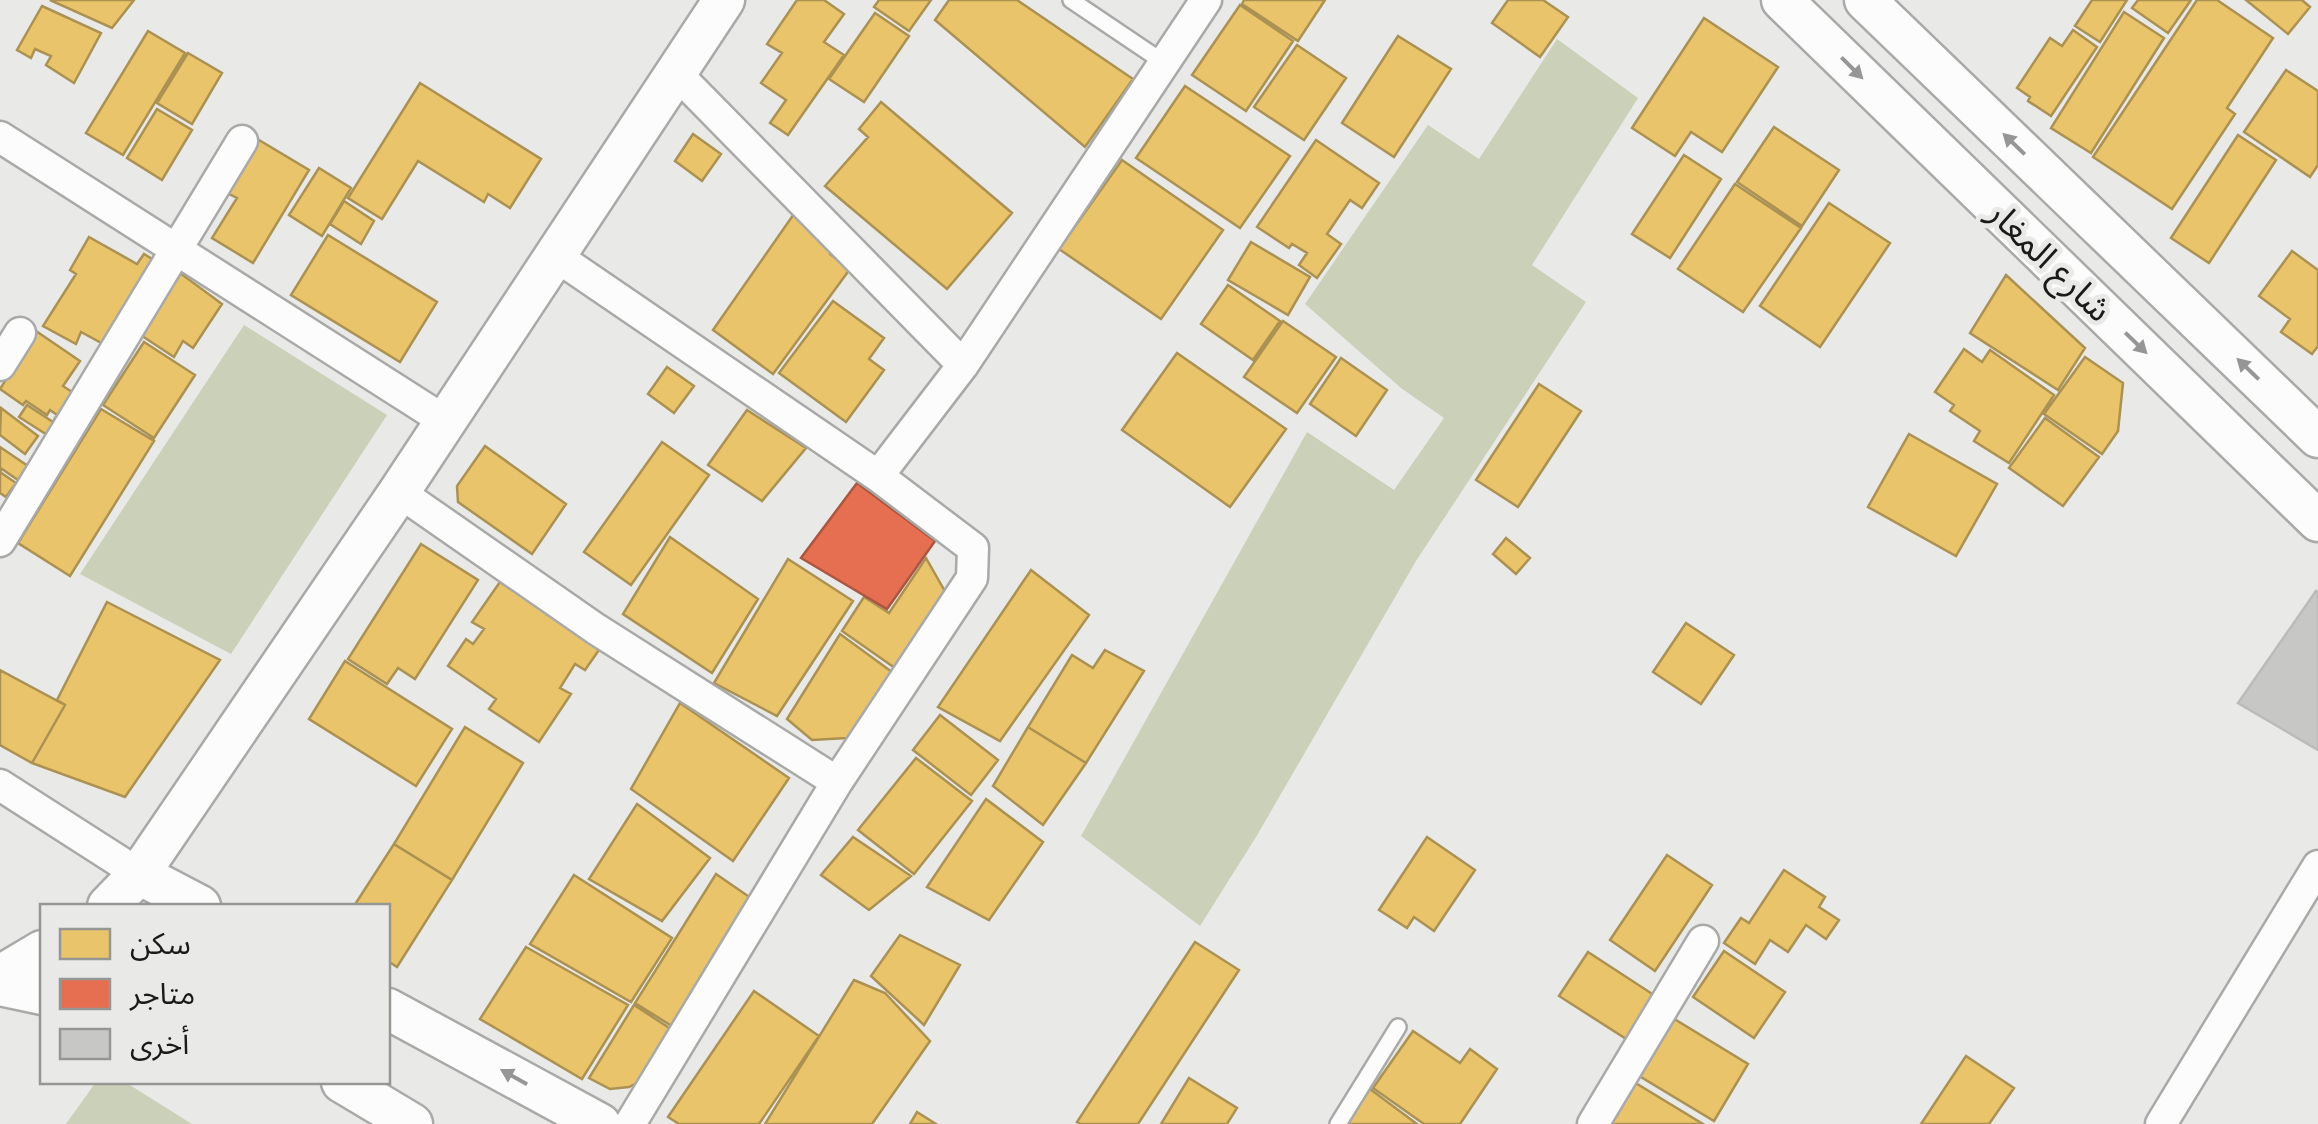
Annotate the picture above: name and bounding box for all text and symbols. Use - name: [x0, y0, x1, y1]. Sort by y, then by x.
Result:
- one-way arrow: [1840, 56, 1863, 80]
- one-way arrow: [2002, 133, 2026, 156]
- street label: شارع المغار: [1975, 192, 2119, 334]
- one-way arrow: [2123, 331, 2147, 354]
- one-way arrow: [2236, 358, 2260, 381]
- legend: [40, 904, 390, 1084]
- text: سكن: [130, 927, 191, 961]
- text: متاجر: [129, 977, 195, 1011]
- text: أخرى: [130, 1025, 189, 1061]
- one-way arrow: [499, 1069, 528, 1086]

